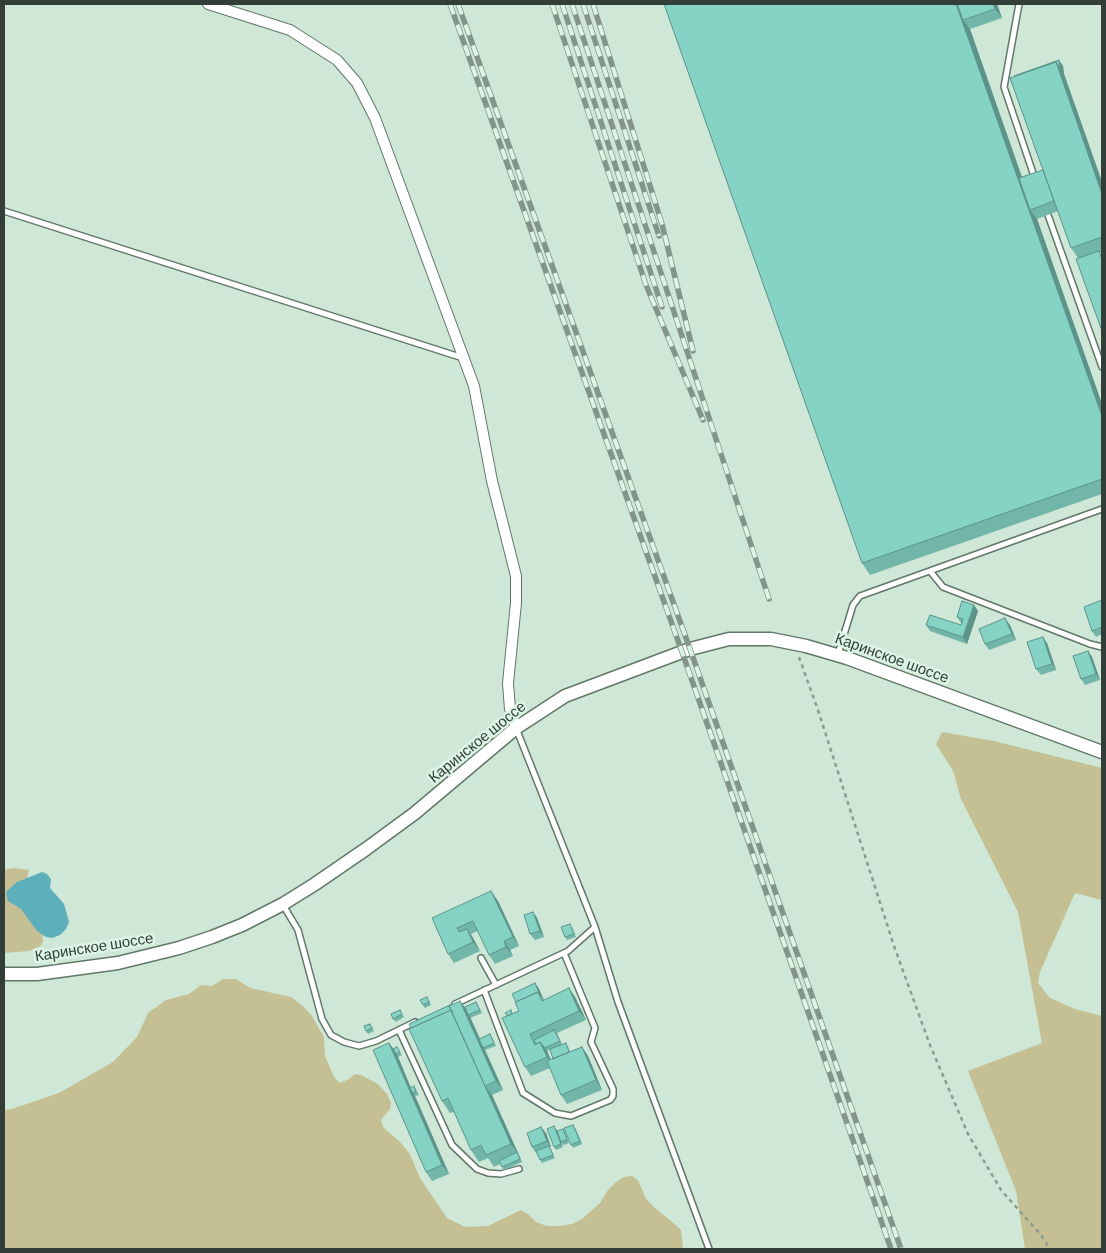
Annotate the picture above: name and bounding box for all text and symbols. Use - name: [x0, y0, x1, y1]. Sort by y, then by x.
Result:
- street label: Каринское шоссе: [833, 629, 951, 687]
- street label: Каринское шоссе: [425, 697, 529, 787]
- street label: Каринское шоссе: [33, 929, 155, 965]

